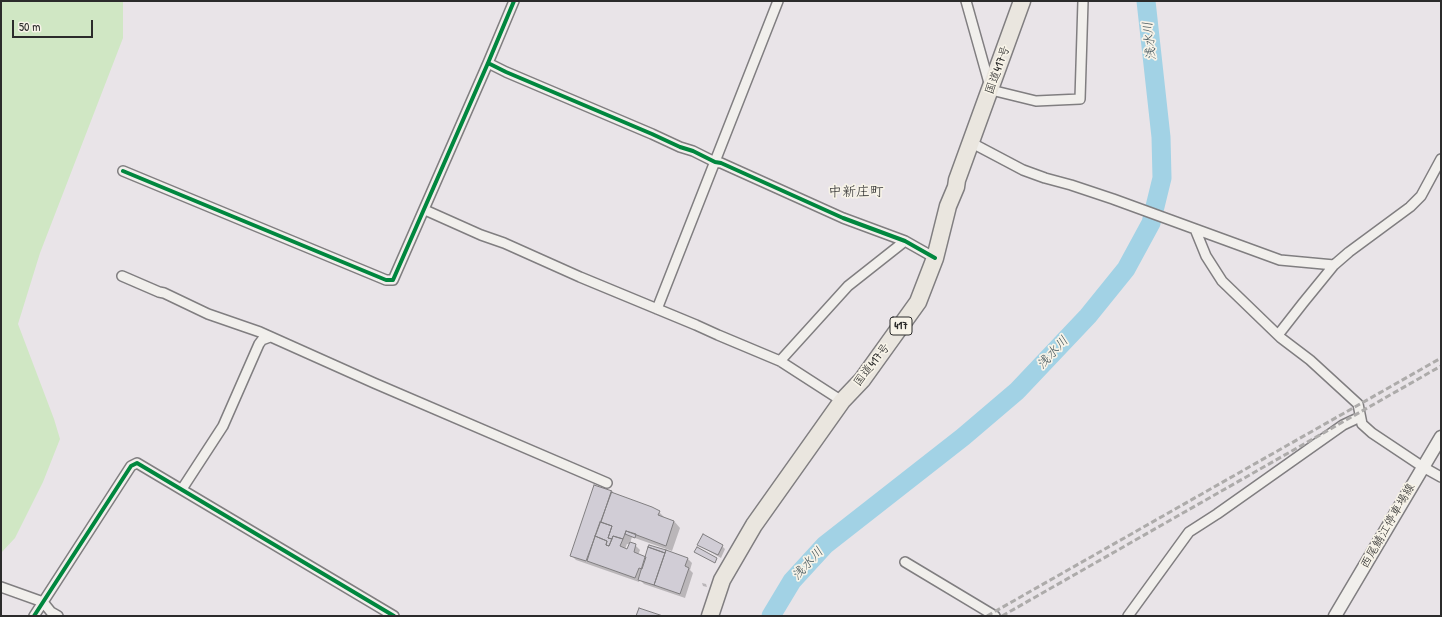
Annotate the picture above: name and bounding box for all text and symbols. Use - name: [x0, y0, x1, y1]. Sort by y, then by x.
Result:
- scale bar: [14, 12, 95, 38]
- text: 50 m: [19, 18, 40, 35]
- water label: 浅水川: [1140, 21, 1160, 61]
- street label: 国道417号: [983, 44, 1013, 96]
- district label: 中新庄町: [828, 184, 884, 200]
- road number: 417: [890, 317, 912, 335]
- water label: 浅水川: [1034, 333, 1072, 373]
- street label: 国道417号: [851, 341, 893, 389]
- street label: 西尾鯖江停車場線: [1358, 481, 1418, 571]
- water label: 浅水川: [789, 544, 827, 584]

